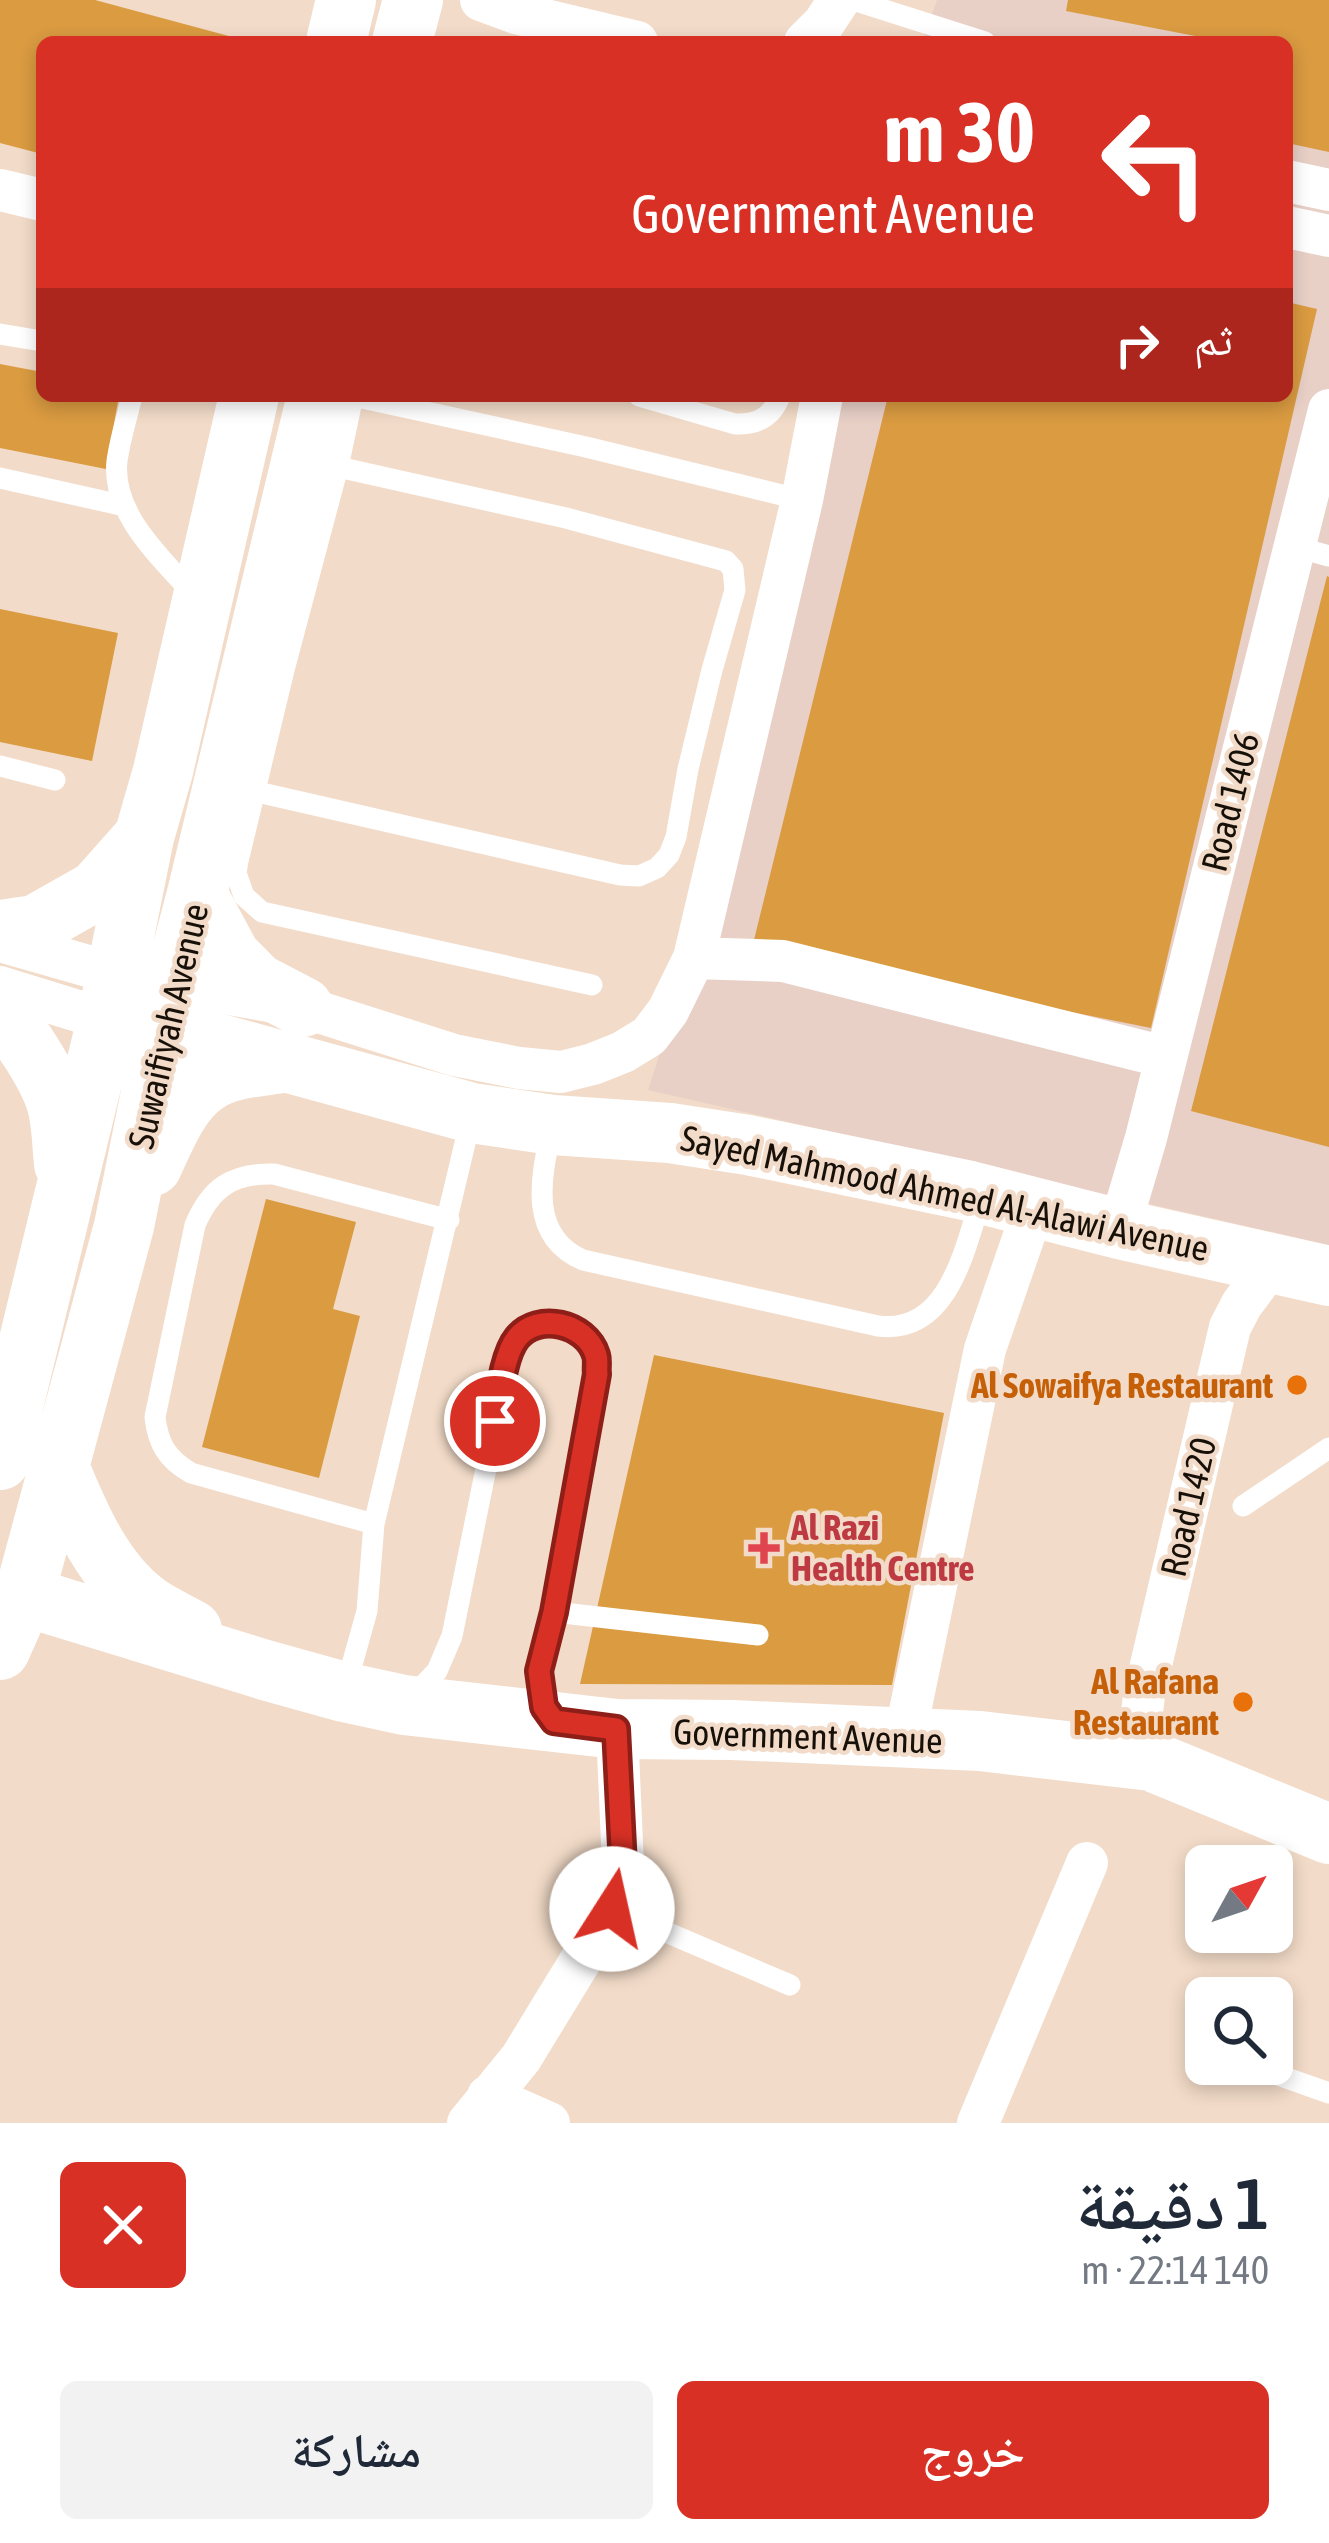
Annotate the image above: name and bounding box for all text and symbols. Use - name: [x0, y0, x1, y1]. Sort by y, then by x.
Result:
- text: 30 m: [884, 84, 1035, 180]
- icon: left: [1077, 84, 1233, 240]
- text: Government Avenue: [631, 183, 1035, 244]
- icon: right: [1104, 312, 1170, 378]
- text: ثم: [1194, 313, 1233, 365]
- street label: Road 1406: [1193, 728, 1267, 876]
- street label: Suwaifiyah Avenue: [119, 899, 217, 1153]
- street label: Sayed Mahmood Ahmed Al-Alawi Avenue: [677, 1117, 1213, 1269]
- place label: Al Sowaifya Restaurant: [970, 1364, 1274, 1406]
- pin: [444, 1370, 546, 1472]
- marker: Al Sowaifya Restaurant: [1284, 1372, 1310, 1398]
- icon: arrive: [462, 1388, 528, 1454]
- street label: Road 1420: [1152, 1433, 1224, 1581]
- place label: Al Razi Health Centre: [790, 1506, 975, 1589]
- marker: Al Razi Health Centre: [748, 1532, 780, 1564]
- place label: Al Rafana Restaurant: [1073, 1660, 1220, 1743]
- marker: Al Rafana Restaurant: [1230, 1689, 1256, 1715]
- street label: Government Avenue: [673, 1710, 943, 1762]
- north arrow: [1185, 1845, 1293, 1953]
- map controls: [1185, 1845, 1293, 2085]
- position arrow: [549, 1846, 675, 1972]
- button: search: [1185, 1977, 1293, 2085]
- button: close: [60, 2162, 186, 2288]
- text: 1 دقيقة: [1076, 2162, 1269, 2244]
- text: 140 m · 22:14: [1081, 2248, 1269, 2292]
- button: مشاركة: [60, 2381, 653, 2519]
- button: خروج: [677, 2381, 1269, 2519]

